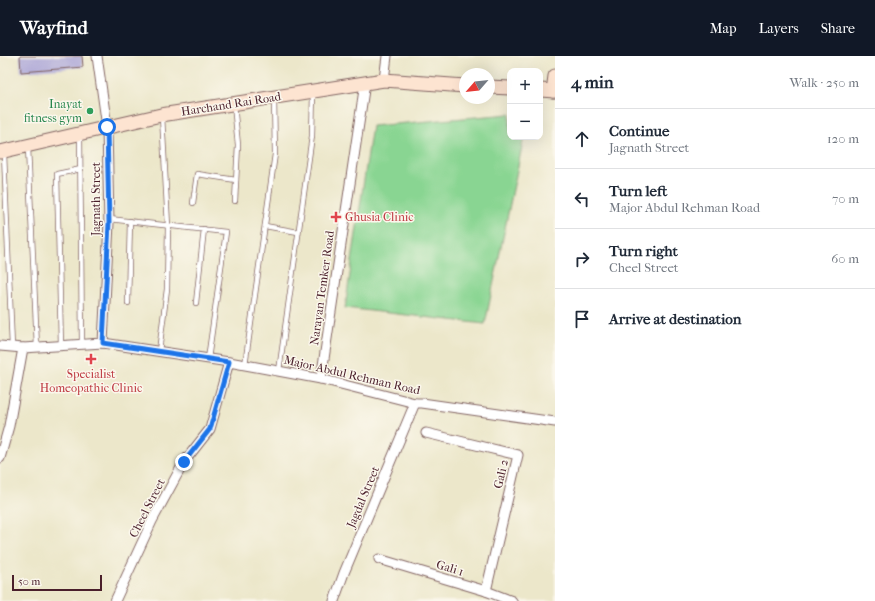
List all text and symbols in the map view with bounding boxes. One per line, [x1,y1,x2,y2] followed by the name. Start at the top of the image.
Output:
[20,17,88,39] text: Wayfind
[710,20,737,37] text: Map
[759,20,799,37] text: Layers
[821,20,855,37] text: Share
[459,68,495,104] north arrow
[507,68,543,140] map controls
[507,68,543,104] button: +
[571,72,614,92] text: 4 min
[790,75,859,90] text: Walk · 250 m
[180,89,282,119] street label: Harchand Rai Road
[24,97,83,125] place label: Inayat fitness gym
[507,104,543,140] button: −
[85,106,95,116] marker: Inayat fitness gym
[98,118,116,136] route start
[609,122,669,140] text: Continue
[571,128,593,150] icon: ahead
[827,131,859,146] text: 120 m
[609,140,689,155] text: Jagnath Street
[89,161,103,237] street label: Jagnath Street
[609,182,667,200] text: Turn left
[571,188,593,210] icon: left
[832,191,859,206] text: 70 m
[609,200,760,215] text: Major Abdul Rehman Road
[345,210,414,224] place label: Ghusia Clinic
[330,211,342,223] marker: Ghusia Clinic
[307,229,337,346] street label: Narayan Temker Road
[609,242,678,260] text: Turn right
[571,248,593,270] icon: right
[831,251,859,266] text: 60 m
[609,260,679,275] text: Cheel Street
[571,308,593,330] icon: arrive
[609,310,741,328] text: Arrive at destination
[282,352,422,398] street label: Major Abdul Rehman Road
[85,353,97,365] marker: Specialist Homeopathic Clinic
[40,367,142,395] place label: Specialist Homeopathic Clinic
[175,453,193,471] route end
[491,458,511,490] street label: Gali 2
[343,463,383,531] street label: Jagdal Street
[126,476,168,540] street label: Cheel Street
[435,557,465,579] street label: Gali 1
[12,573,102,592] scale bar
[18,575,40,588] text: 50 m

